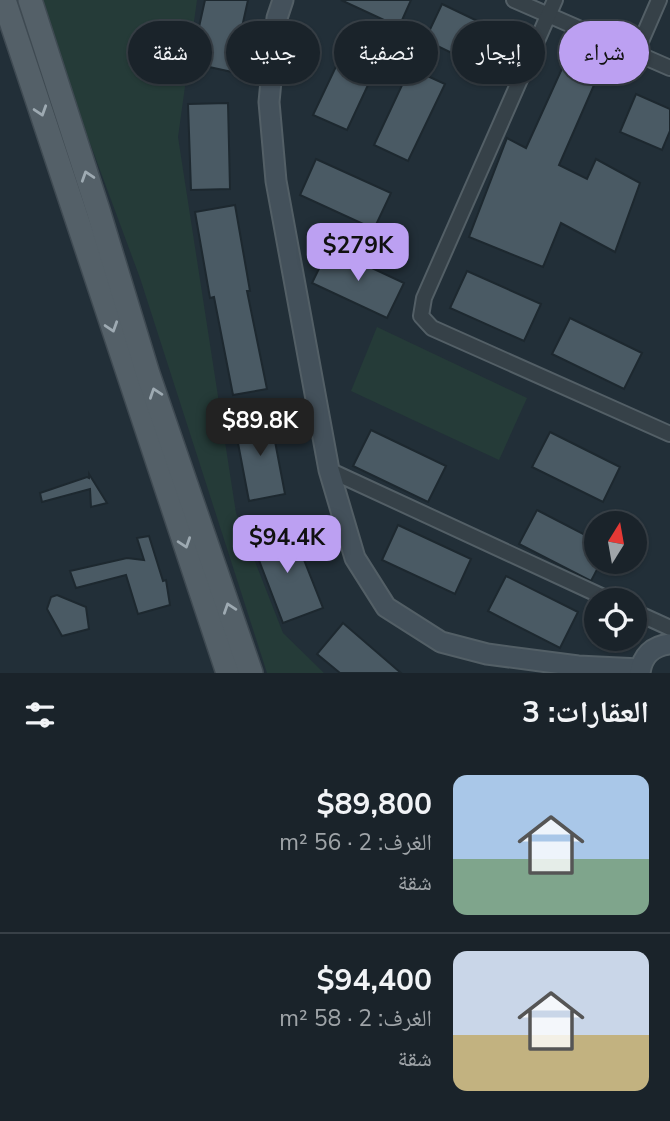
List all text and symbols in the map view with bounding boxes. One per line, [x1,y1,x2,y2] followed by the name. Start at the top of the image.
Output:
[128,21,212,84] chip: شقة
[226,21,320,84] chip: جديد
[334,21,438,84] chip: تصفية
[452,21,545,84] chip: إيجار
[559,21,649,84] chip: شراء
[32,105,47,117] one-way arrow
[81,170,95,183] one-way arrow
[309,224,407,283] pin: $279K
[323,230,393,261] text: $279K
[104,321,118,333] one-way arrow
[149,388,163,400] one-way arrow
[203,398,317,458] pin: $89.8K
[222,405,298,436] text: $89.8K
[584,511,648,574] north arrow
[584,511,647,651] map controls
[230,516,344,575] pin: $94.4K
[249,522,325,553] text: $94.4K
[177,536,191,548] one-way arrow
[584,588,647,651] button: locate
[223,603,237,615] one-way arrow
[522,692,649,733] text: العقارات: 3
[21,696,59,734] icon: filters
[317,784,432,825] text: $89,800
[509,803,593,887] icon: home
[279,827,432,858] text: الغرف: 2 · 56 m²
[398,867,432,898] text: شقة
[317,960,432,1001] text: $94,400
[509,979,593,1063] icon: home
[279,1003,432,1034] text: الغرف: 2 · 58 m²
[398,1043,432,1074] text: شقة

